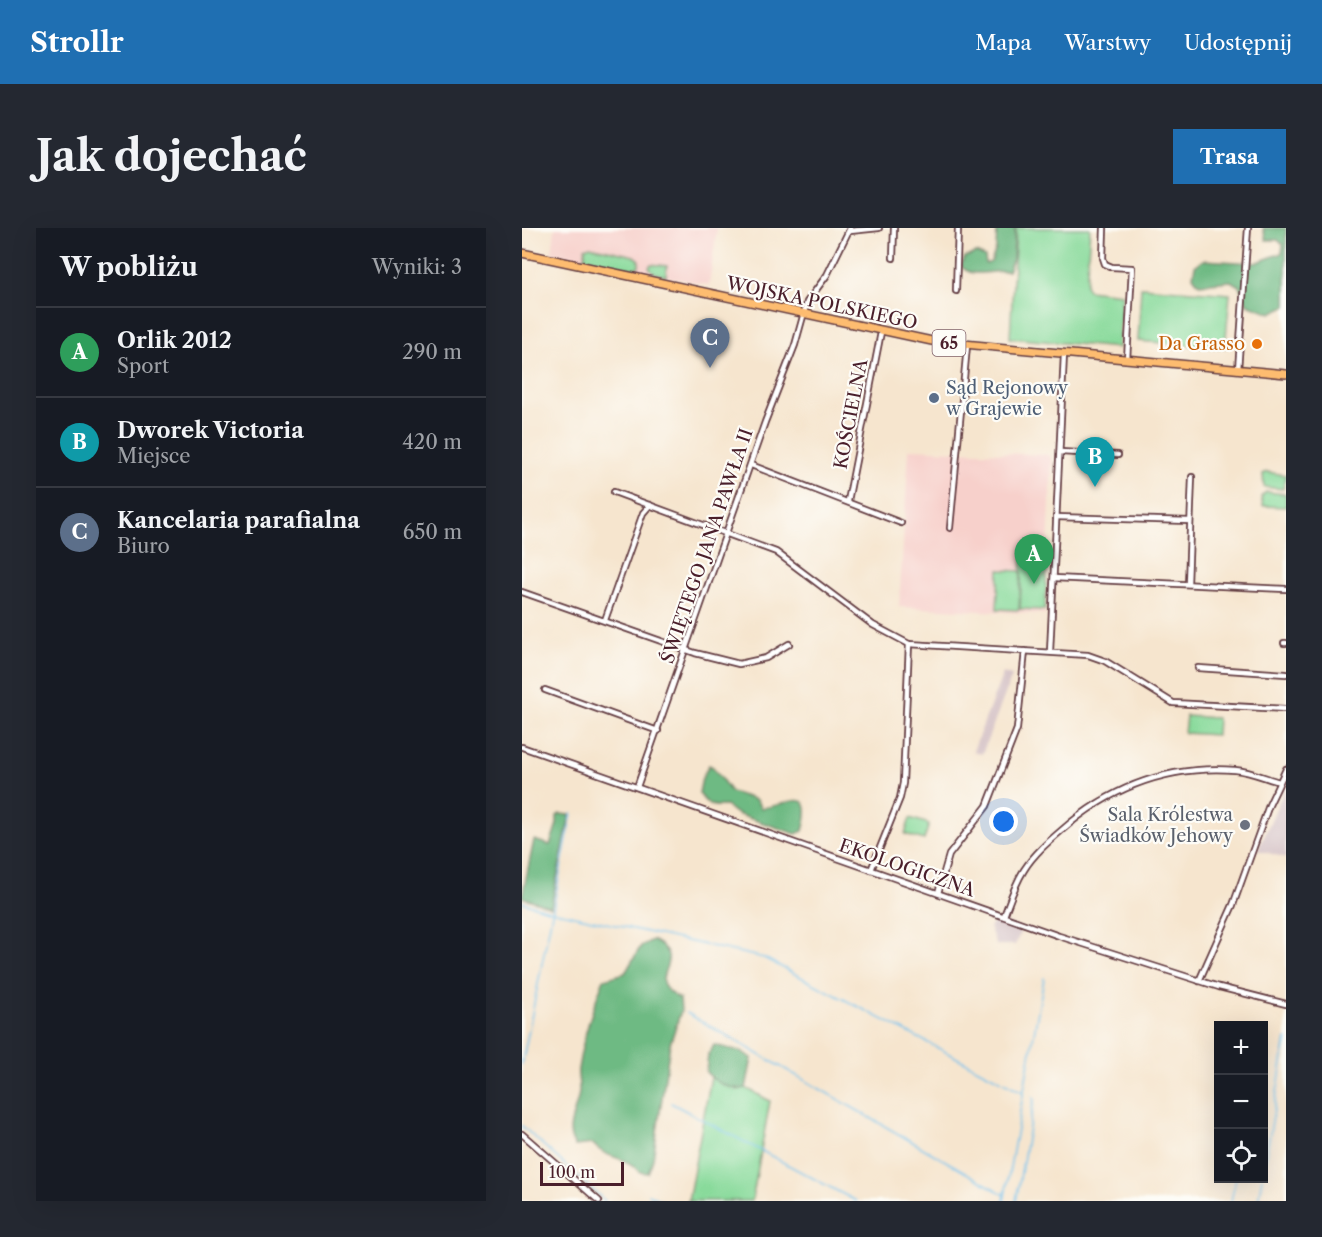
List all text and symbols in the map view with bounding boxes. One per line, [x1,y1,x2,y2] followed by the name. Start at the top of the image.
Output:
[30,25,124,59] text: Strollr
[975,30,1031,55] text: Mapa
[1064,30,1151,55] text: Warstwy
[1184,30,1292,55] text: Udostępnij
[1173,129,1286,184] button: Trasa
[36,130,307,182] text: Jak dojechać
[60,251,198,283] text: W pobliżu
[372,255,462,279] text: Wyniki: 3
[724,272,919,334] street label: WOJSKA POLSKIEGO
[690,318,729,368] pin: C
[117,327,232,354] text: Orlik 2012
[932,330,966,356] road number: 65
[1158,333,1245,355] place label: Da Grasso
[1250,337,1264,351] marker: Da Grasso
[72,340,87,364] text: A
[402,340,462,364] text: 290 m
[117,354,169,378] text: Sport
[829,356,873,471] street label: KOŚCIELNA
[945,377,1069,420] place label: Sąd Rejonowy w Grajewie
[927,391,941,405] marker: Sąd Rejonowy w Grajewie
[117,417,304,444] text: Dworek Victoria
[655,425,758,666] street label: ŚWIĘTEGO JANA PAWŁA II
[72,430,87,454] text: B
[402,430,462,454] text: 420 m
[1076,438,1114,487] pin: B
[117,444,191,468] text: Miejsce
[117,507,360,534] text: Kancelaria parafialna
[71,520,88,544] text: C
[403,520,462,544] text: 650 m
[117,534,170,558] text: Biuro
[1014,534,1054,584] pin: A
[1079,804,1234,847] place label: Sala Królestwa Świadków Jehowy
[989,807,1018,836] your location
[1238,818,1252,832] marker: Sala Królestwa Świadków Jehowy
[836,834,978,902] street label: EKOLOGICZNA
[1214,1021,1268,1183] map controls
[1214,1021,1268,1075] button: +
[1214,1075,1268,1129] button: −
[1214,1129,1268,1183] button: locate
[540,1159,624,1186] scale bar
[549,1162,595,1182] text: 100 m

